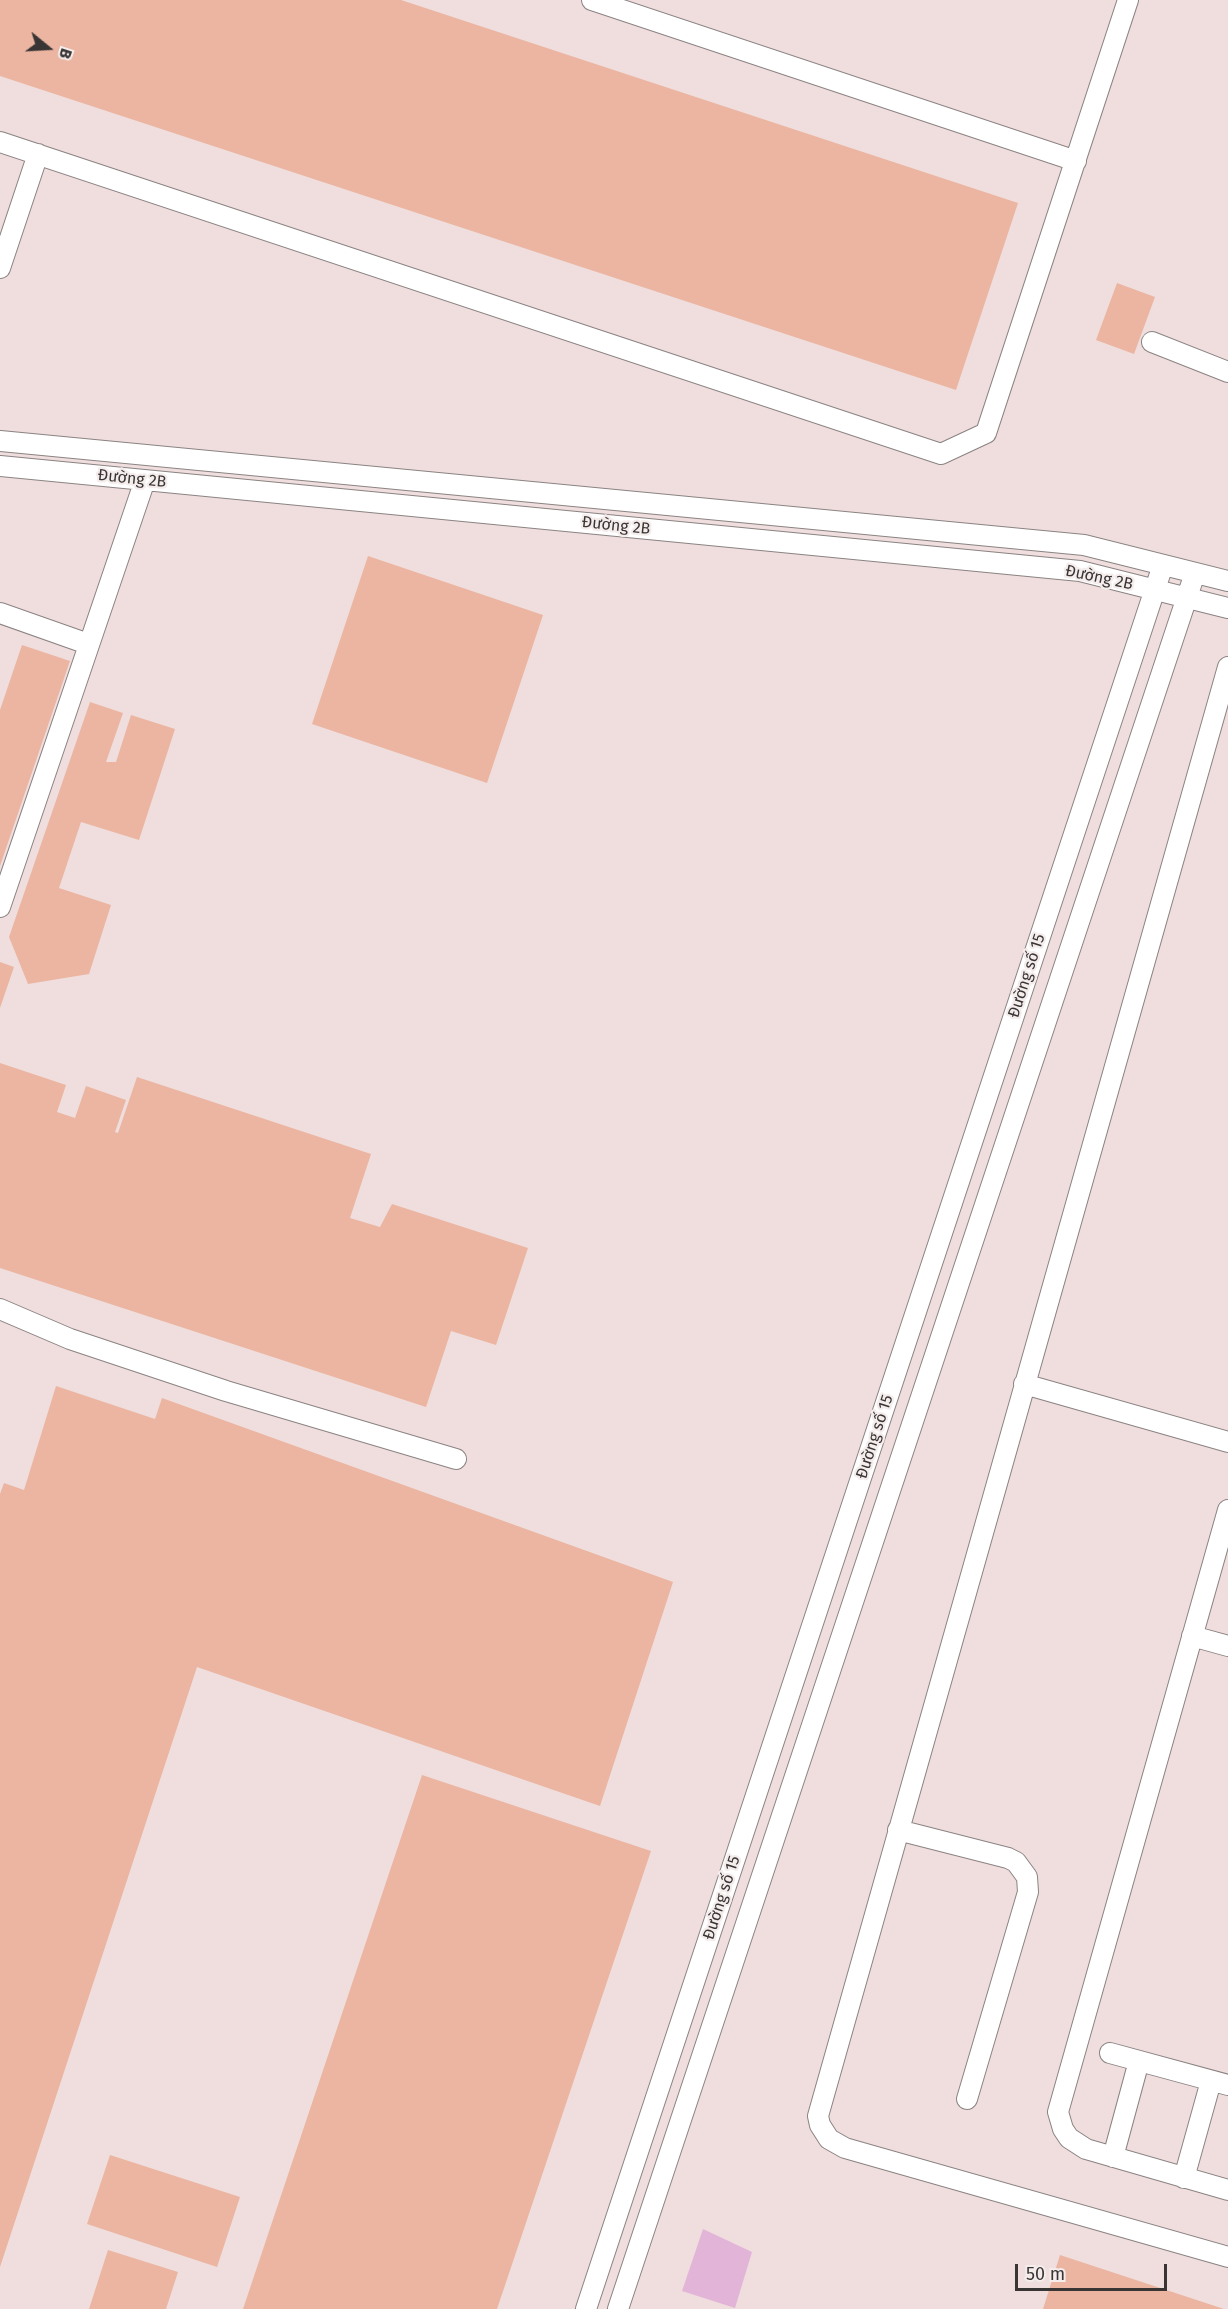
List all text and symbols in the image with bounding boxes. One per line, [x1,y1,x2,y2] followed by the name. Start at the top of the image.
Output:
[18,18,78,78] north arrow
[55,46,76,61] text: B
[97,466,167,492] street label: Đường 2B
[581,513,651,539] street label: Đường 2B
[1063,561,1135,595] street label: Đường 2B
[1004,932,1050,1020] street label: Đường số 15
[852,1393,898,1481] street label: Đường số 15
[699,1854,745,1942] street label: Đường số 15
[1018,2252,1170,2290] scale bar
[1026,2263,1065,2285] text: 50 m

